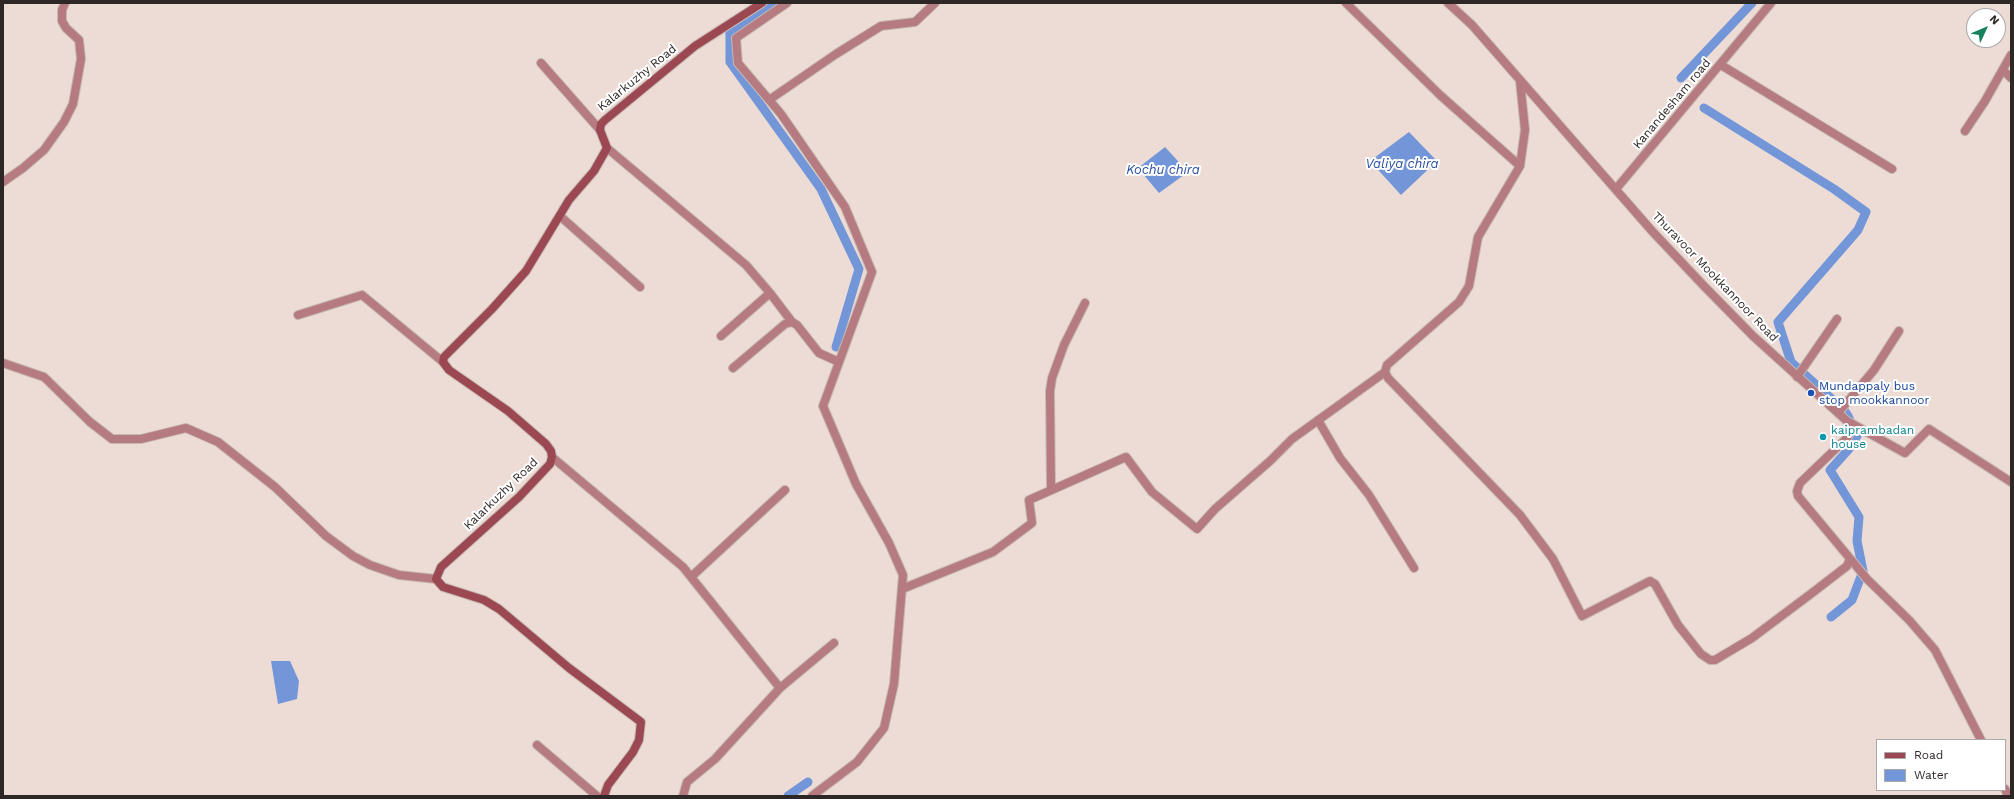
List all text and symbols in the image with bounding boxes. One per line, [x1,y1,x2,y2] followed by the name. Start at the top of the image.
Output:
[1966,8,2006,48] north arrow
[1987,13,2002,27] text: N
[595,42,679,114] street label: Kalarkuzhy Road
[1630,56,1714,152] street label: Kanandesham road
[1365,156,1439,172] water label: Valiya chira
[1126,162,1200,178] water label: Kochu chira
[1649,209,1781,345] street label: Thuravoor Mookkannoor Road
[1819,379,1929,407] place label: Mundappaly bus stop mookkannoor
[1806,388,1816,398] marker: Mundappaly bus stop mookkannoor
[1831,423,1914,451] place label: kaiprambadan house
[1818,432,1828,442] marker: kaiprambadan house
[461,455,541,533] street label: Kalarkuzhy Road
[1876,739,2006,791] legend
[1914,748,1943,762] text: Road
[1914,768,1948,782] text: Water

